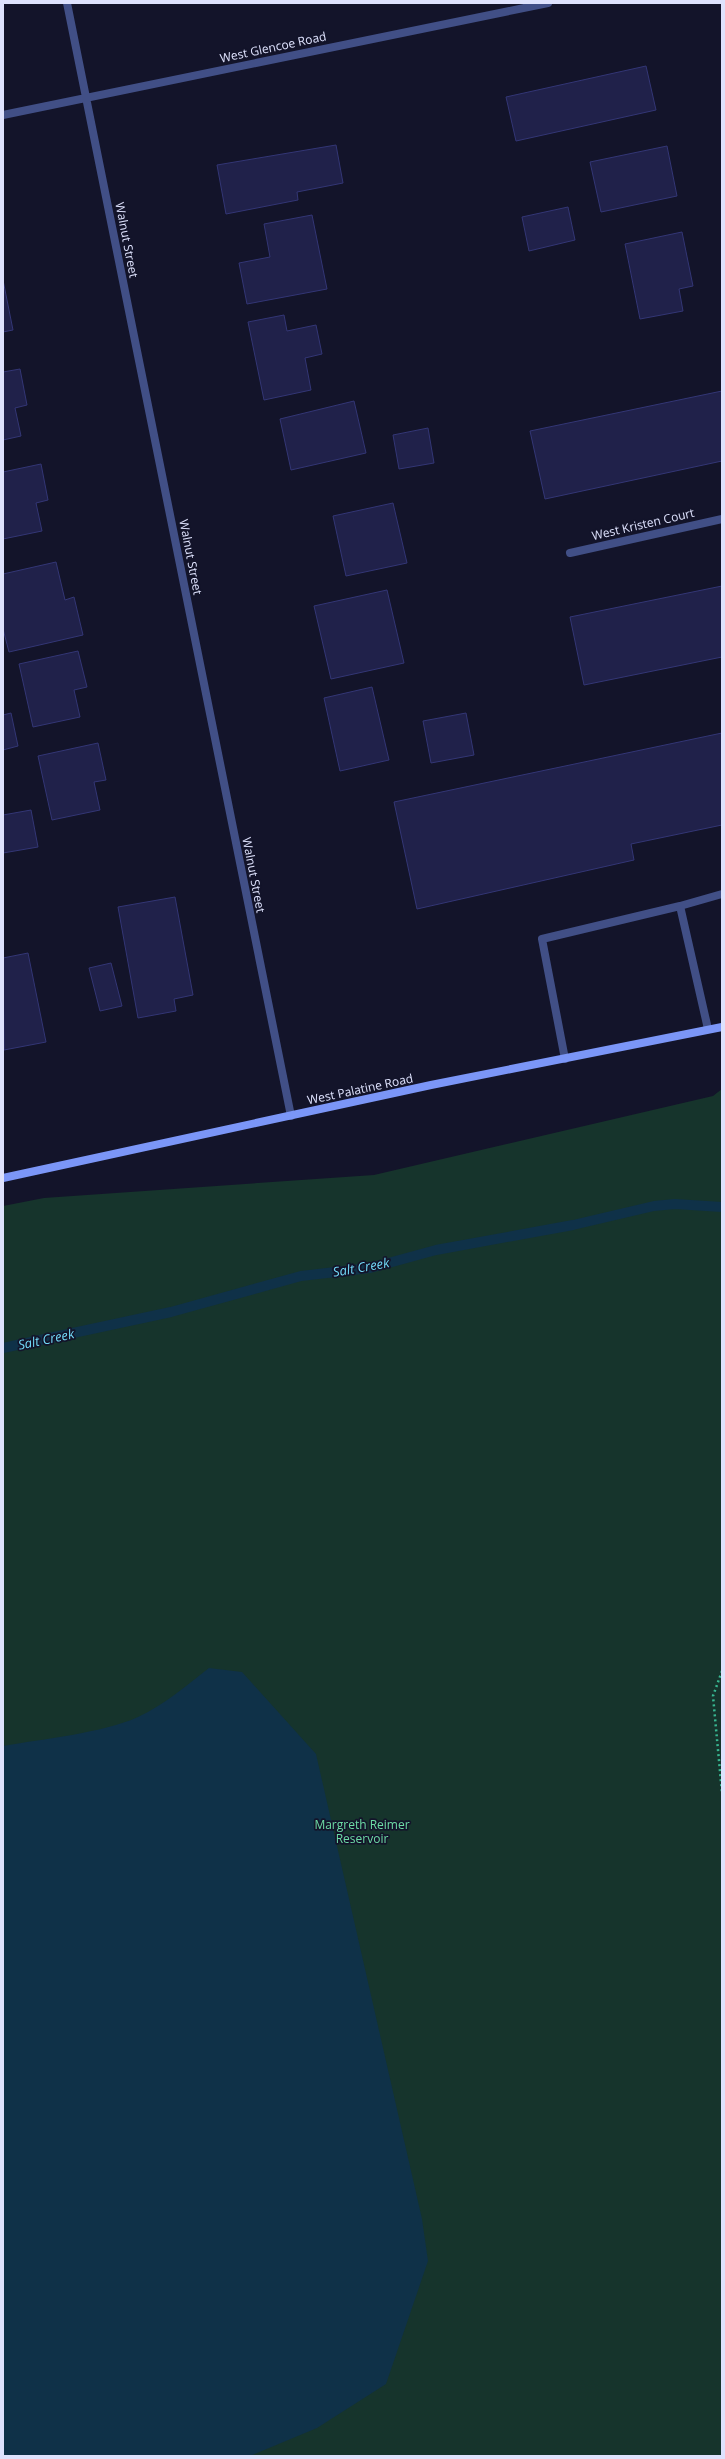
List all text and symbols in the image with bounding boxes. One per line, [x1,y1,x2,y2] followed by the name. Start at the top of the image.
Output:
[218,27,328,67] street label: West Glencoe Road
[111,201,143,279] street label: Walnut Street
[590,504,696,544] street label: West Kristen Court
[175,518,207,596] street label: Walnut Street
[238,836,270,914] street label: Walnut Street
[306,1069,414,1109] street label: West Palatine Road
[331,1253,391,1281] water label: Salt Creek
[16,1324,76,1354] water label: Salt Creek
[314,1816,410,1847] park label: Margreth Reimer Reservoir

